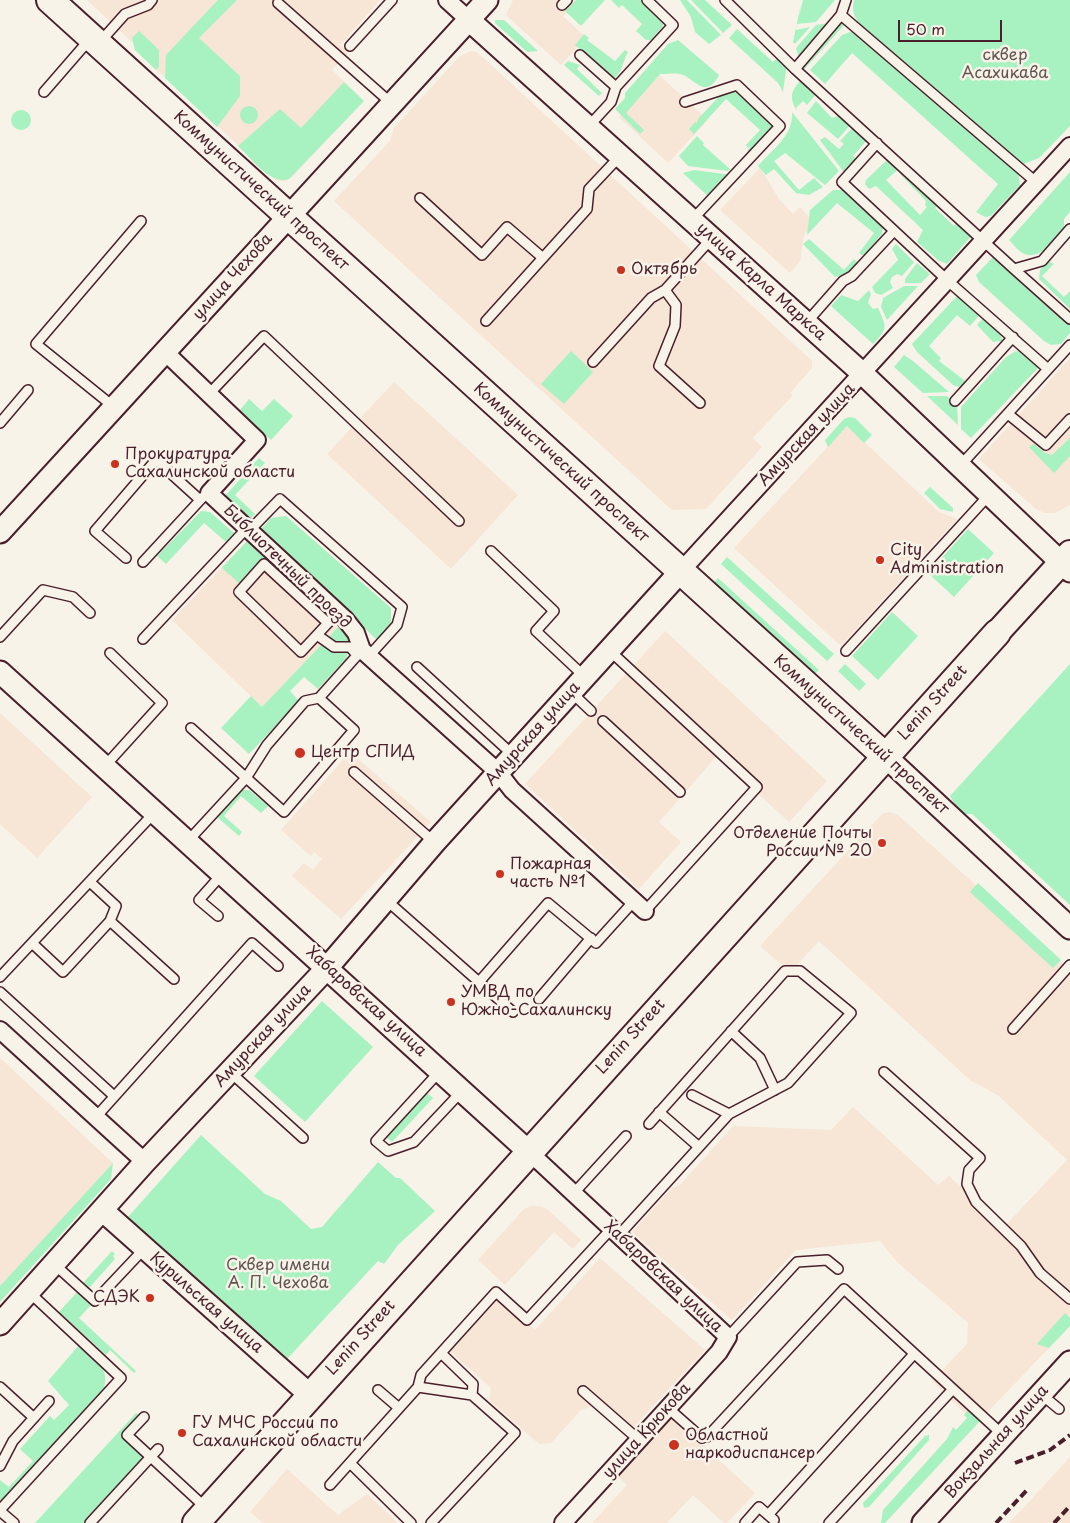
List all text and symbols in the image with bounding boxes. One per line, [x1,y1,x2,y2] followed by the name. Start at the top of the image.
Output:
[900,10,1004,42] scale bar
[906,17,945,40] text: 50 m
[962,46,1048,84] park label: сквер Асахикава
[169,107,353,275] street label: Коммунистический проспект
[692,219,830,345] street label: улица Карла Маркса
[189,230,277,324] street label: улица Чехова
[631,260,697,280] place label: Октябрь
[615,264,627,276] marker: Октябрь
[469,379,653,547] street label: Коммунистический проспект
[755,380,859,490] street label: Амурская улица
[125,445,295,483] place label: Прокуратура Сахалинской области
[109,458,121,470] marker: Прокуратура Сахалинской области
[219,501,355,633] street label: Библиотечный проезд
[890,541,1004,579] place label: City Administration
[874,554,886,566] marker: City Administration
[769,651,953,819] street label: Коммунистический проспект
[894,662,972,744] street label: Lenin Street
[481,678,585,790] street label: Амурская улица
[311,743,415,763] place label: Центр СПИД
[293,746,307,760] marker: Центр СПИД
[733,824,872,862] place label: Отделение Почты России № 20
[876,837,888,849] marker: Отделение Почты России № 20
[510,855,592,893] place label: Пожарная часть №1
[494,868,506,880] marker: Пожарная часть №1
[302,943,430,1061] street label: Хабаровская улица
[211,981,315,1091] street label: Амурская улица
[461,983,612,1021] place label: УМВД по Южно-Сахалинску
[445,996,457,1008] marker: УМВД по Южно-Сахалинску
[592,996,670,1078] street label: Lenin Street
[600,1217,726,1337] street label: Хабаровская улица
[145,1248,267,1358] street label: Курильская улица
[226,1256,330,1294] park label: Сквер имени А. П. Чехова
[93,1288,140,1308] place label: СДЭК
[144,1292,156,1304] marker: СДЭК
[322,1297,400,1379] street label: Lenin Street
[599,1379,695,1483] street label: улица Крюкова
[941,1381,1053,1503] street label: Вокзальная улица
[192,1414,362,1452] place label: ГУ МЧС России по Сахалинской области
[685,1426,815,1464] place label: Областной наркодиспансер
[176,1427,188,1439] marker: ГУ МЧС России по Сахалинской области
[667,1438,681,1452] marker: Областной наркодиспансер

